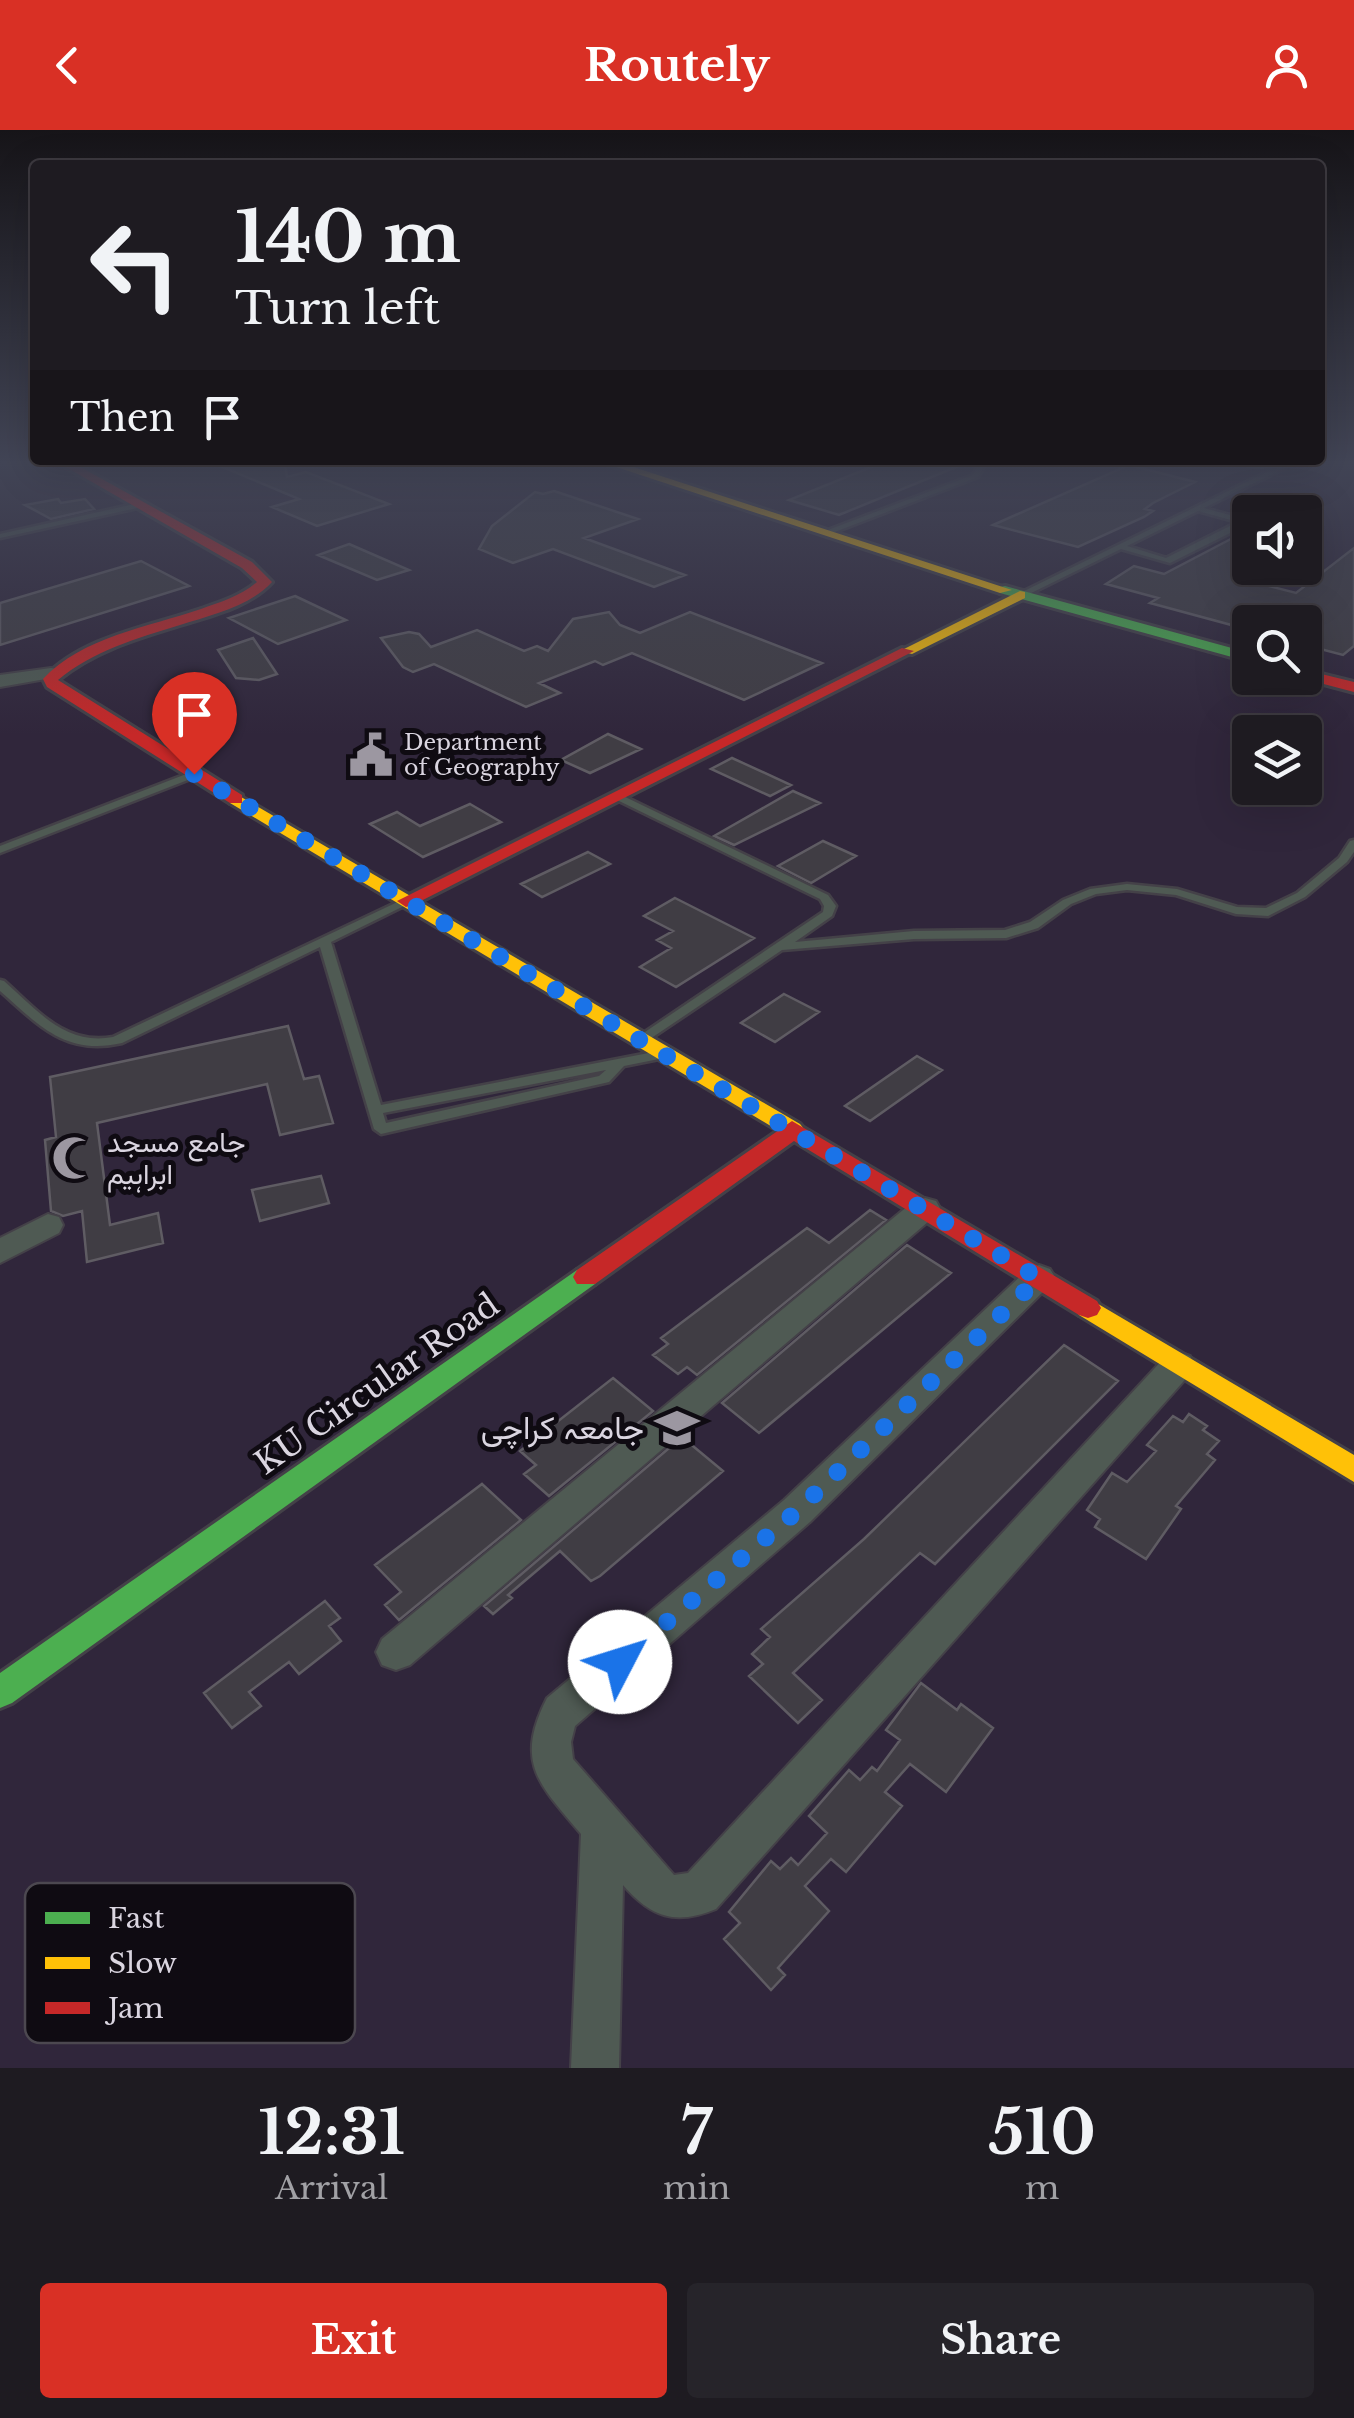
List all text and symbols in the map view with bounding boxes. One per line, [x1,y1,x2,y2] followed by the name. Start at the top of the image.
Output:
[584,37,770,93] text: Routely
[40,38,95,93] icon: back
[1259,38,1314,93] icon: person
[235,194,461,281] text: 140 m
[70,200,200,330] icon: left
[235,280,440,336] text: Turn left
[195,390,250,445] icon: arrive
[70,394,175,441] text: Then
[1232,495,1322,805] map controls
[1232,495,1322,585] button: sound
[1232,605,1322,695] button: search
[152,672,237,775] pin
[167,687,222,742] icon: arrive
[1232,715,1322,805] button: layers
[404,729,559,781] place label: Department of Geography
[347,731,395,779] public building icon: Department of Geography
[107,1125,245,1193] place label: جامع مسجد ابراہیم
[50,1134,98,1182] mosque icon: جامع مسجد ابراہیم
[247,1285,507,1483] street label: KU Circular Road
[653,1404,701,1452] school or university icon: جامعہ کراچی
[481,1408,644,1450] place label: جامعہ کراچی
[568,1610,672,1714] position arrow
[25,1883,355,2043] legend
[108,1901,165,1936] text: Fast
[108,1946,177,1981] text: Slow
[104,1991,164,2026] text: Jam
[258,2096,405,2170] text: 12:31
[681,2096,712,2170] text: 7
[989,2096,1096,2170] text: 510
[275,2168,388,2208] text: Arrival
[663,2168,730,2208] text: min
[1025,2168,1059,2208] text: m
[40,2283,667,2398] button: Exit
[687,2283,1314,2398] button: Share

